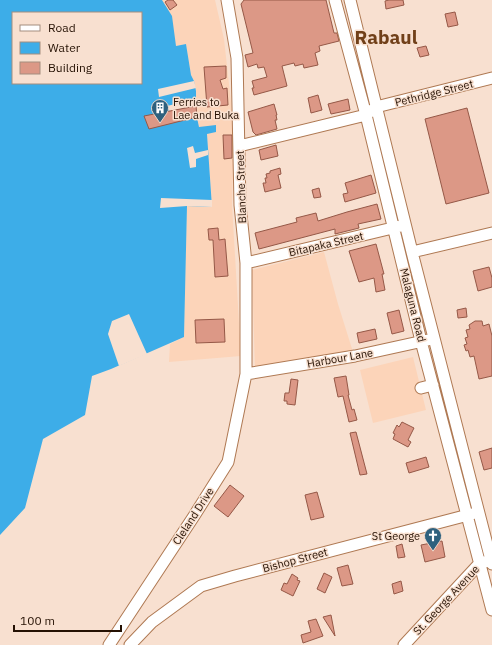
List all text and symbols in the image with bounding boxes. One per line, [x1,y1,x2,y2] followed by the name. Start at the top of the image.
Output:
[12,12,142,84] legend
[48,20,76,35] text: Road
[355,25,418,49] district label: Rabaul
[48,40,81,55] text: Water
[48,60,93,75] text: Building
[393,76,475,110] street label: Pethridge Street
[173,95,239,122] place label: Ferries to Lae and Buka
[150,98,170,123] building icon: Ferries to Lae and Buka
[233,150,249,224] street label: Blanche Street
[287,229,365,259] street label: Bitapaka Street
[397,267,429,343] street label: Malaguna Road
[306,345,374,371] street label: Harbour Lane
[169,485,217,547] street label: Cleland Drive
[423,526,443,551] church icon: St George
[372,529,420,543] place label: St George
[261,545,329,575] street label: Bishop Street
[410,562,482,638] street label: St. George Avenue
[14,607,121,633] scale bar
[20,613,55,628] text: 100 m

